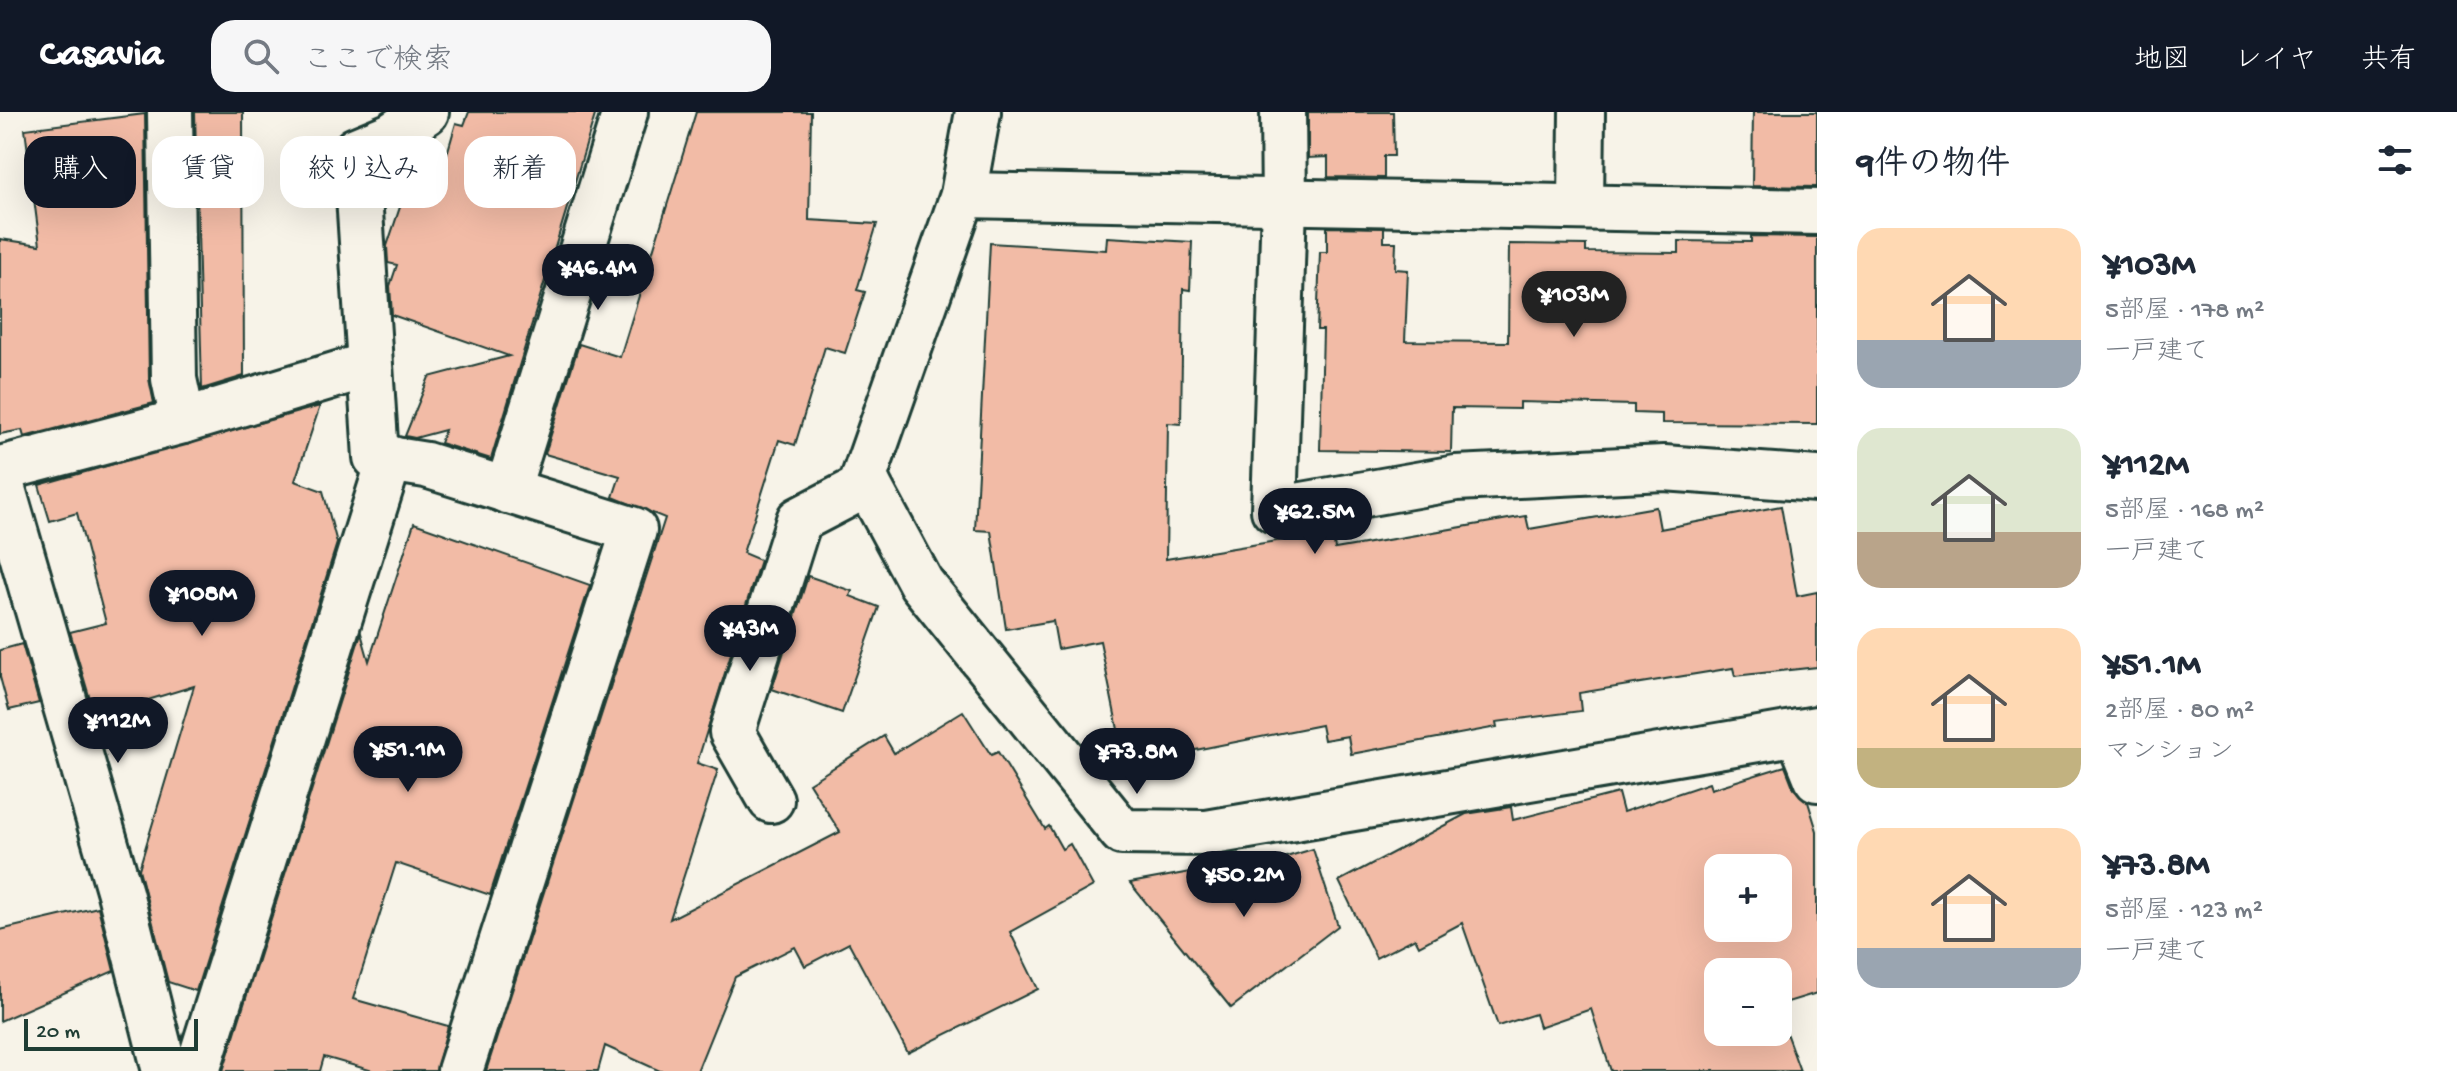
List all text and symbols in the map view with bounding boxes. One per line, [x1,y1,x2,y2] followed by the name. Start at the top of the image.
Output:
[211,20,771,92] search box
[40,34,163,78] text: Casavia
[239,34,283,78] icon: search
[303,45,453,80] text: ここで検索
[2134,45,2190,78] text: 地図
[2234,45,2317,78] text: レイヤ
[2361,45,2417,78] text: 共有
[24,136,136,208] chip: 購入
[152,136,264,208] chip: 賃貸
[280,136,448,208] chip: 絞り込み
[464,136,576,208] chip: 新着
[2373,138,2417,182] icon: filters
[1857,147,2010,187] text: 9件の物件
[533,244,663,312] pin: ¥46.4M
[2105,247,2195,287] text: ¥103M
[560,254,636,285] text: ¥46.4M
[1921,260,2017,356] icon: home
[1518,271,1630,339] pin: ¥103M
[1540,281,1608,312] text: ¥103M
[2105,297,2264,328] text: 5部屋 · 178 m²
[2105,338,2209,369] text: 一戸建て
[2105,447,2189,487] text: ¥112M
[1921,460,2017,556] icon: home
[1250,488,1380,556] pin: ¥62.5M
[2105,497,2264,528] text: 5部屋 · 168 m²
[1276,498,1354,529] text: ¥62.5M
[2105,538,2209,569] text: 一戸建て
[146,570,258,638] pin: ¥108M
[167,580,237,611] text: ¥108M
[703,605,797,673] pin: ¥43M
[722,615,778,646] text: ¥43M
[2105,647,2200,687] text: ¥51.1M
[1921,660,2017,756] icon: home
[62,697,174,765] pin: ¥112M
[2105,697,2254,728] text: 2部屋 · 80 m²
[86,707,150,738] text: ¥112M
[343,726,473,794] pin: ¥51.1M
[1072,728,1202,796] pin: ¥73.8M
[372,736,444,767] text: ¥51.1M
[1097,738,1177,769] text: ¥73.8M
[2105,738,2234,769] text: マンション
[2105,847,2209,887] text: ¥73.8M
[1179,851,1309,919] pin: ¥50.2M
[1704,854,1792,1046] map controls
[1704,854,1792,942] button: +
[1921,860,2017,956] icon: home
[1204,861,1284,892] text: ¥50.2M
[2105,897,2263,928] text: 5部屋 · 123 m²
[2105,938,2209,969] text: 一戸建て
[1704,958,1792,1046] button: −
[24,1015,198,1051] scale bar
[36,1020,80,1046] text: 20 m

